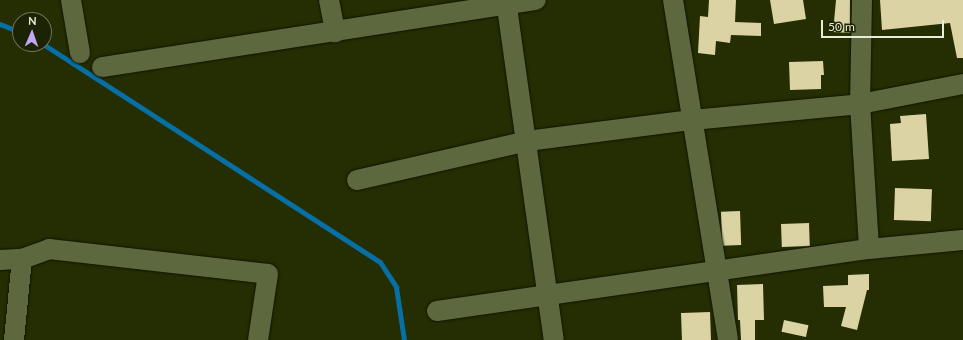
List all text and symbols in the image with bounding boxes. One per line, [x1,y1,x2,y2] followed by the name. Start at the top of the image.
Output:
[12,12,52,52] north arrow
[823,12,946,38] scale bar
[28,14,37,27] text: N
[828,19,855,34] text: 50 m

